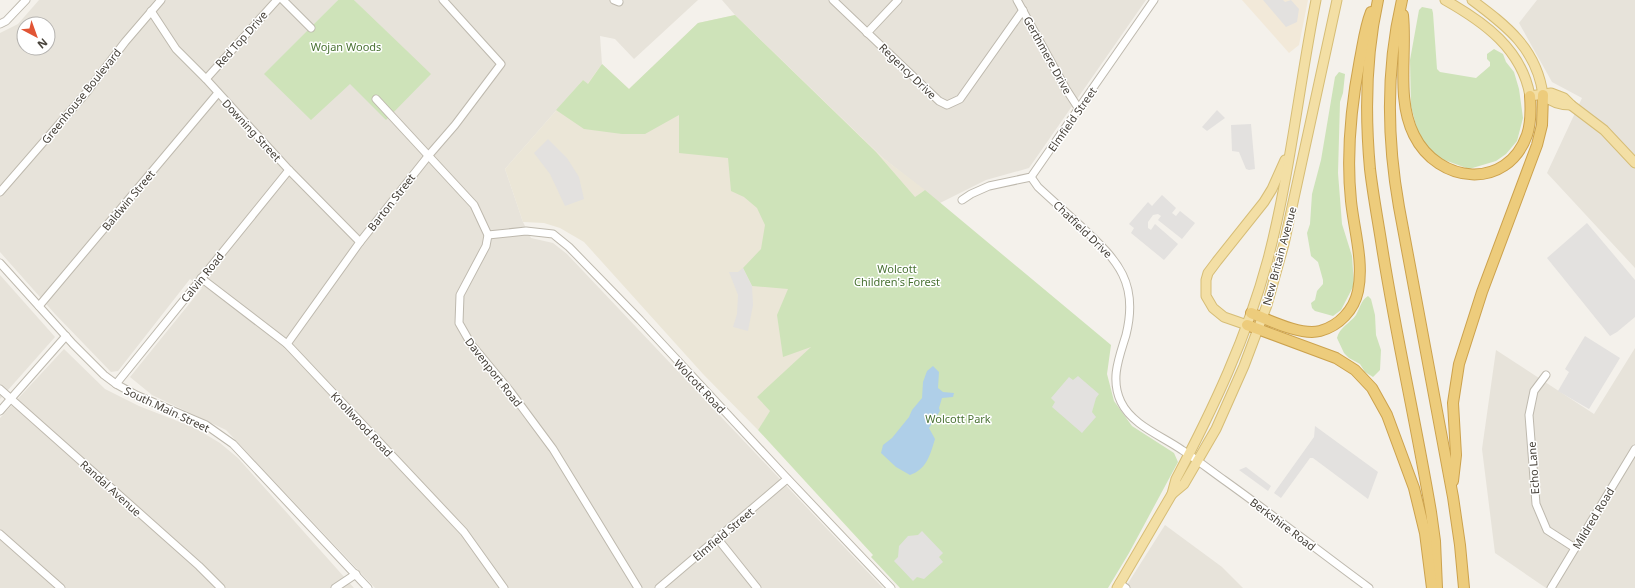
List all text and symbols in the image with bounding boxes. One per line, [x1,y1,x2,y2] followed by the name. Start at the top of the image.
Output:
[212,7,270,71] street label: Red Top Drive
[1020,13,1076,97] street label: Gerthmere Drive
[16,16,56,56] north arrow
[35,35,51,53] text: N
[311,39,381,54] park label: Wojan Woods
[876,40,940,102] street label: Regency Drive
[38,45,124,147] street label: Greenhouse Boulevard
[1044,84,1100,154] street label: Elmfield Street
[219,96,285,164] street label: Downing Street
[98,167,158,233] street label: Baldwin Street
[364,170,418,234] street label: Barton Street
[1050,197,1116,261] street label: Chatfield Drive
[1259,205,1299,307] street label: New Britain Avenue
[177,249,227,305] street label: Calvin Road
[854,261,940,289] park label: Wolcott Children's Forest
[462,334,526,410] street label: Davenport Road
[671,356,729,416] street label: Wolcott Road
[122,383,212,435] street label: South Main Street
[328,388,396,460] street label: Knollwood Road
[925,411,991,426] park label: Wolcott Park
[1524,441,1542,495] street label: Echo Lane
[77,457,145,519] street label: Randal Avenue
[1569,485,1617,551] street label: Mildred Road
[1247,494,1319,554] street label: Berkshire Road
[689,504,757,564] street label: Elmfield Street

